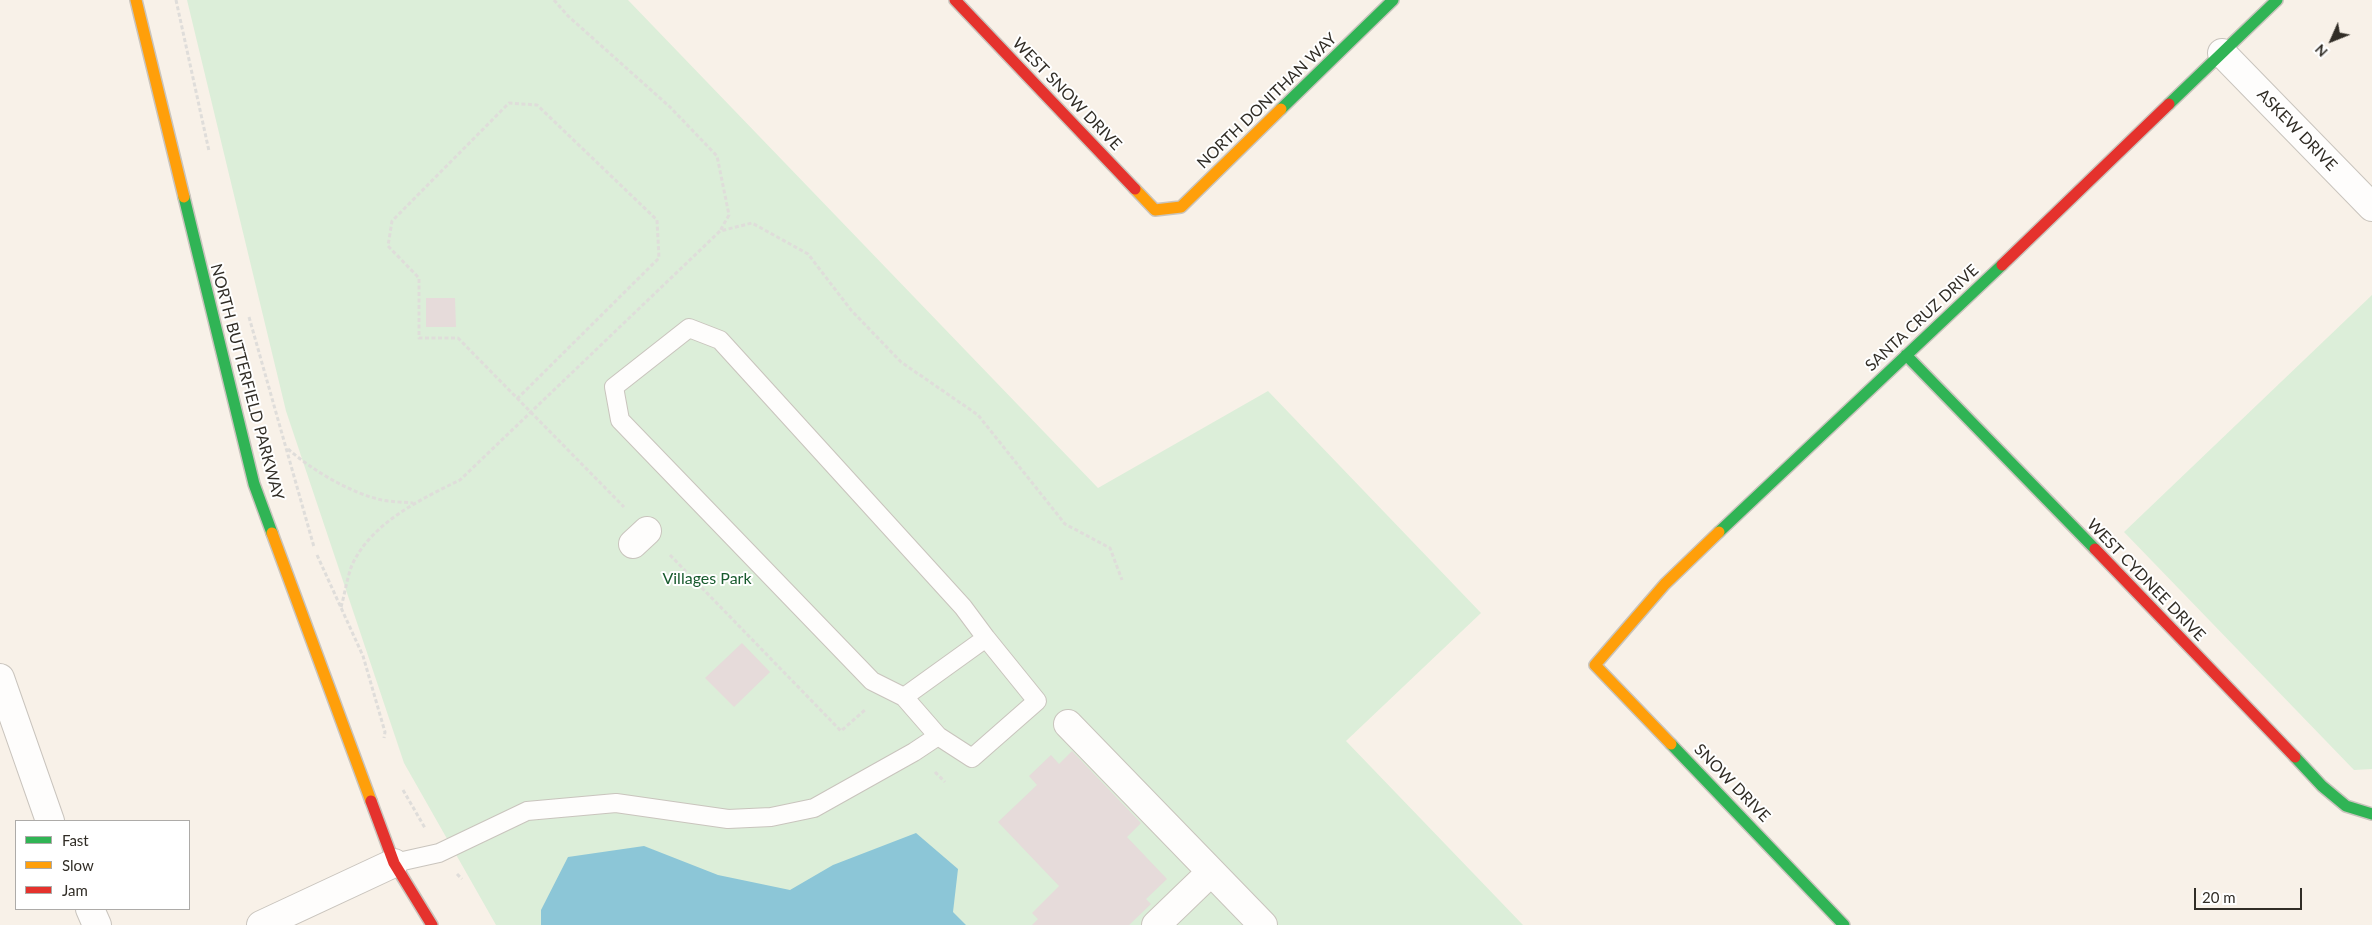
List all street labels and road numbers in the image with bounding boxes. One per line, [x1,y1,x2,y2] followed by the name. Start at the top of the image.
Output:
[1193,29,1341,173] street label: NORTH DONITHAN WAY
[1008,34,1126,154] street label: WEST SNOW DRIVE
[2253,85,2341,175] street label: ASKEW DRIVE
[1861,261,1983,375] street label: SANTA CRUZ DRIVE
[206,262,288,502] street label: NORTH BUTTERFIELD PARKWAY
[2083,515,2209,645] street label: WEST CYDNEE DRIVE
[1690,740,1774,826] street label: SNOW DRIVE

